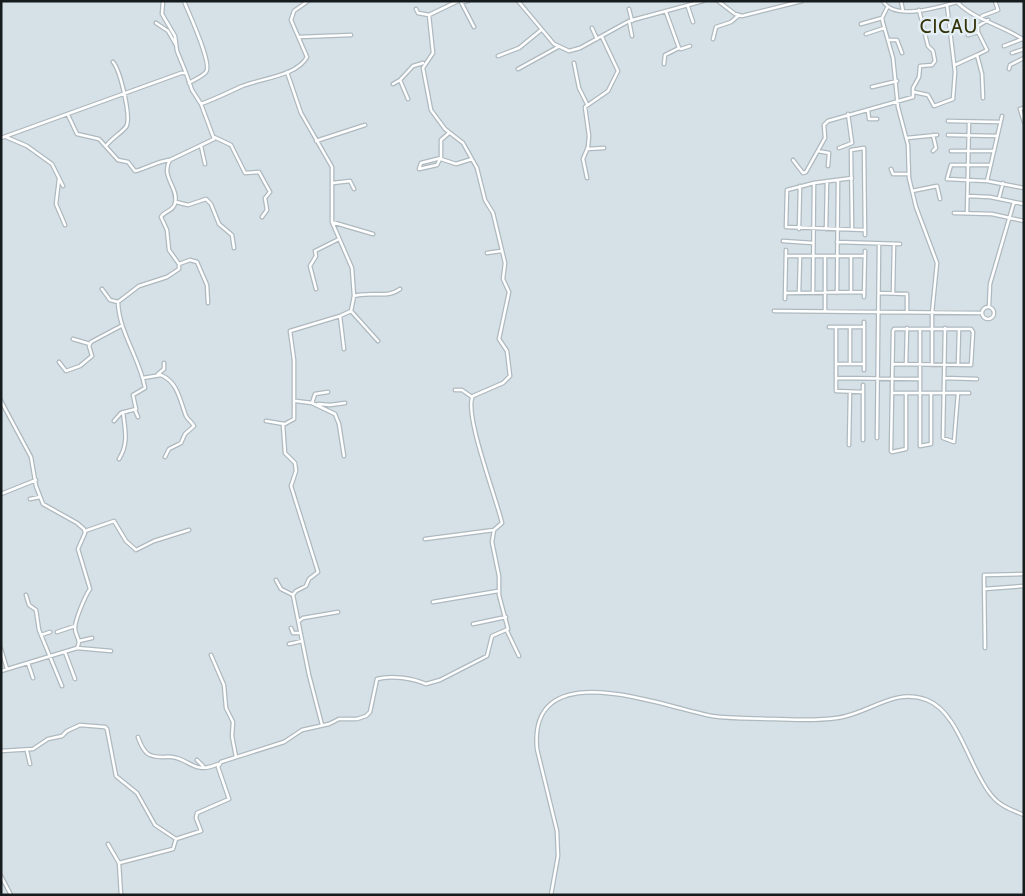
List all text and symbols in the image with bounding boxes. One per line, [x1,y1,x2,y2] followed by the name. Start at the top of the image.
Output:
[920,15,978,38] district label: CICAU

